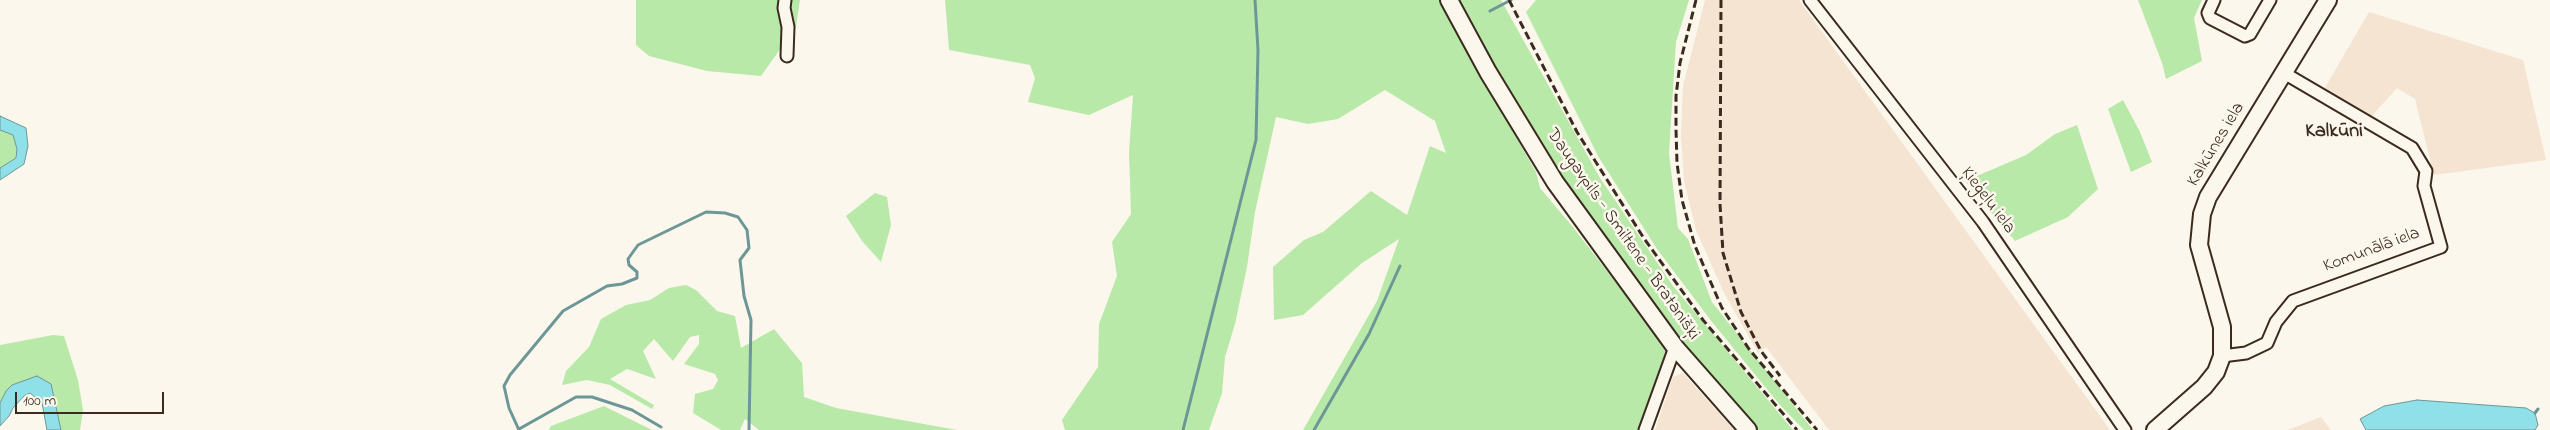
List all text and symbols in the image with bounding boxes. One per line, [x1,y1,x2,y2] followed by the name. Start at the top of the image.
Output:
[2183,99,2251,191] street label: Kalkūnes iela
[2305,121,2363,145] district label: Kalkūni
[1541,125,1703,345] street label: Daugavpils - Smiltene - Bratanišķi
[1955,163,2019,239] street label: Ķieģeļu iela
[2321,224,2423,278] street label: Komunālā iela
[18,382,166,414] scale bar
[23,390,56,412] text: 100 m

